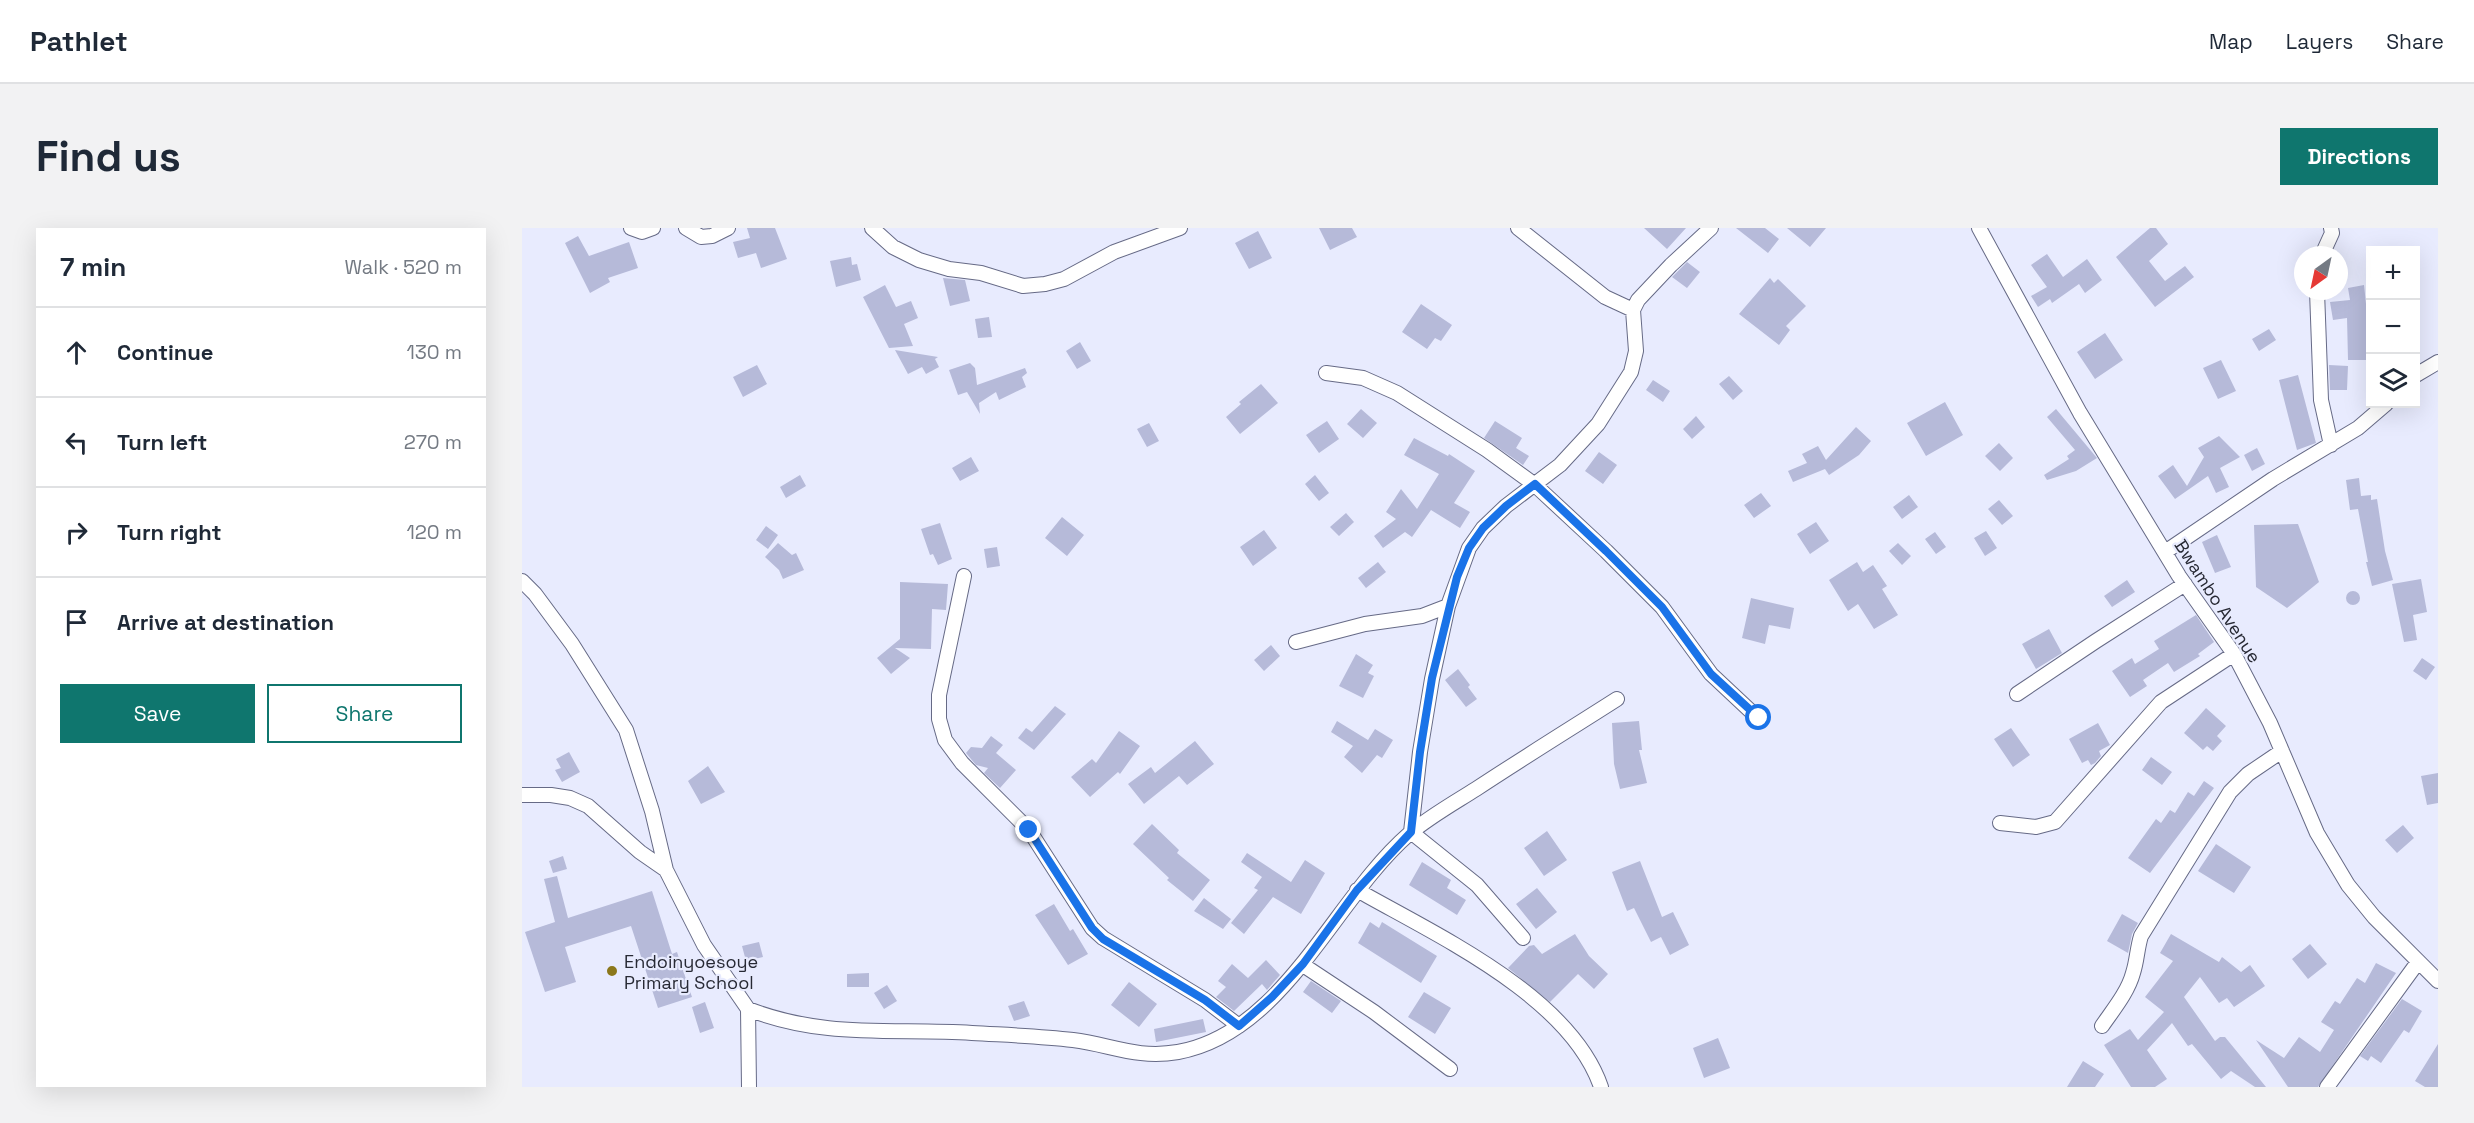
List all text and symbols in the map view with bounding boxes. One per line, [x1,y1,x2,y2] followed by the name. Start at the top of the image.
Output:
[30,23,128,59] text: Pathlet
[2209,28,2253,55] text: Map
[2286,28,2353,55] text: Layers
[2386,28,2444,55] text: Share
[2280,128,2438,185] button: Directions
[36,130,181,183] text: Find us
[2294,246,2348,300] north arrow
[2366,246,2420,408] map controls
[2366,246,2420,300] button: +
[60,250,126,284] text: 7 min
[344,254,462,280] text: Walk · 520 m
[2366,300,2420,354] button: −
[60,336,93,369] icon: ahead
[117,338,213,366] text: Continue
[406,339,462,365] text: 130 m
[2366,354,2420,408] button: layers
[60,426,93,459] icon: left
[117,428,207,456] text: Turn left
[404,429,462,455] text: 270 m
[60,516,93,549] icon: right
[117,518,222,546] text: Turn right
[406,519,462,545] text: 120 m
[2170,535,2266,667] street label: Bwambo Avenue
[60,606,93,639] icon: arrive
[117,608,334,636] text: Arrive at destination
[60,684,255,743] button: Save
[267,684,462,743] button: Share
[1745,704,1771,730] route start
[1015,816,1041,842] route end
[624,950,758,994] place label: Endoinyoesoye Primary School
[605,964,619,978] marker: Endoinyoesoye Primary School

